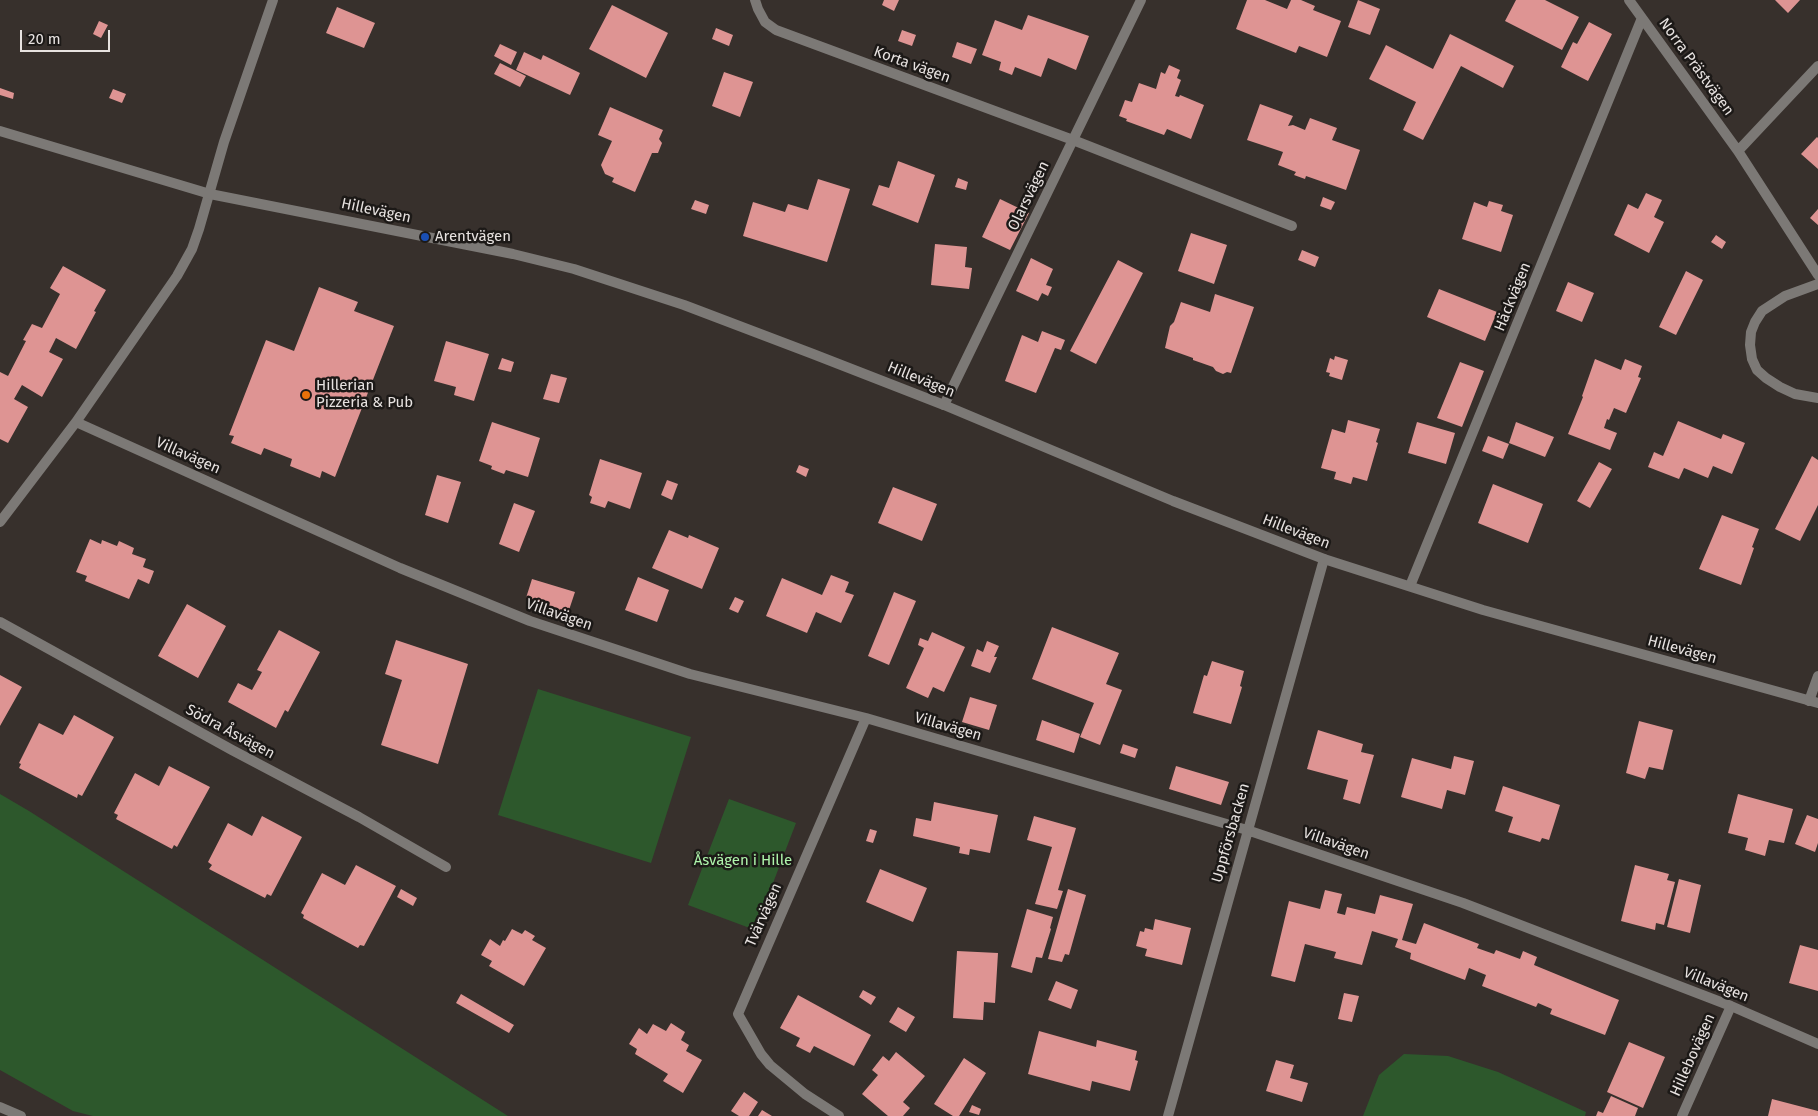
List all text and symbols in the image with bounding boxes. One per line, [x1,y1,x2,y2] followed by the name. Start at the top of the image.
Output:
[1655,15,1737,119] street label: Norra Prästvägen
[22,20,112,52] scale bar
[28,30,61,48] text: 20 m
[871,43,953,87] street label: Korta vägen
[1005,158,1053,234] street label: Olarsvägen
[339,195,413,227] street label: Hillevägen
[435,228,511,246] place label: Arentvägen
[419,231,431,243] marker: Arentvägen
[1491,260,1535,334] street label: Häckvägen
[885,358,957,402] street label: Hillevägen
[316,377,413,412] place label: Hillerian Pizzeria & Pub
[300,389,312,401] marker: Hillerian Pizzeria & Pub
[153,434,223,478] street label: Villavägen
[1260,511,1332,553] street label: Hillevägen
[523,595,595,635] street label: Villavägen
[1645,632,1719,668] street label: Hillevägen
[182,701,278,763] street label: Södra Åsvägen
[912,709,984,745] street label: Villavägen
[1208,781,1254,885] street label: Uppförsbacken
[1300,824,1372,864] street label: Villavägen
[694,852,792,870] park label: Åsvägen i Hille
[742,880,786,950] street label: Tvärvägen
[1681,964,1751,1006] street label: Villavägen
[1667,1011,1719,1099] street label: Hillebovägen

